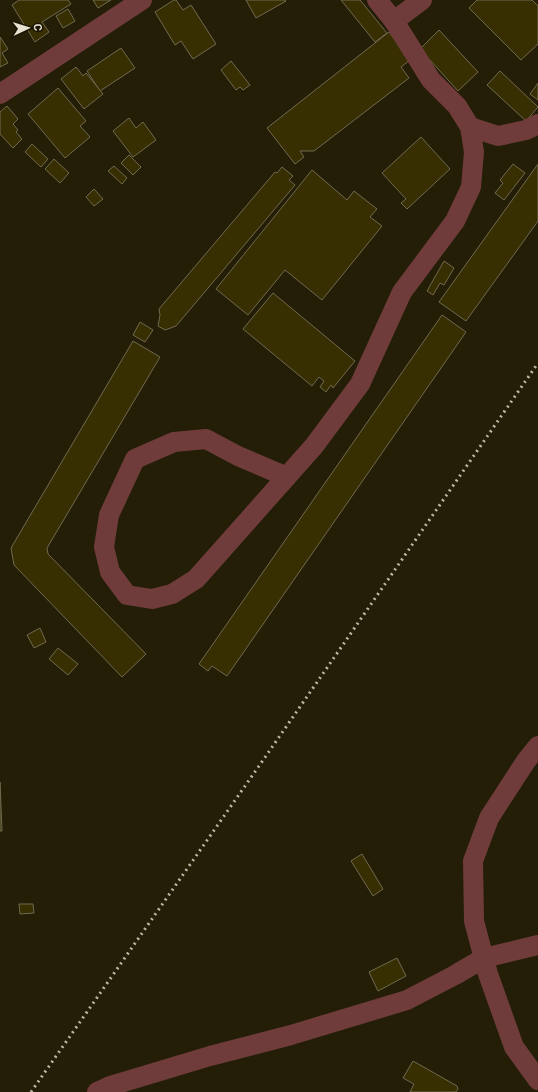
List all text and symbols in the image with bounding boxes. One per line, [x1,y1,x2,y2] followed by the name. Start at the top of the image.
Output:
[8,8,48,48] north arrow
[31,23,44,31] text: С

